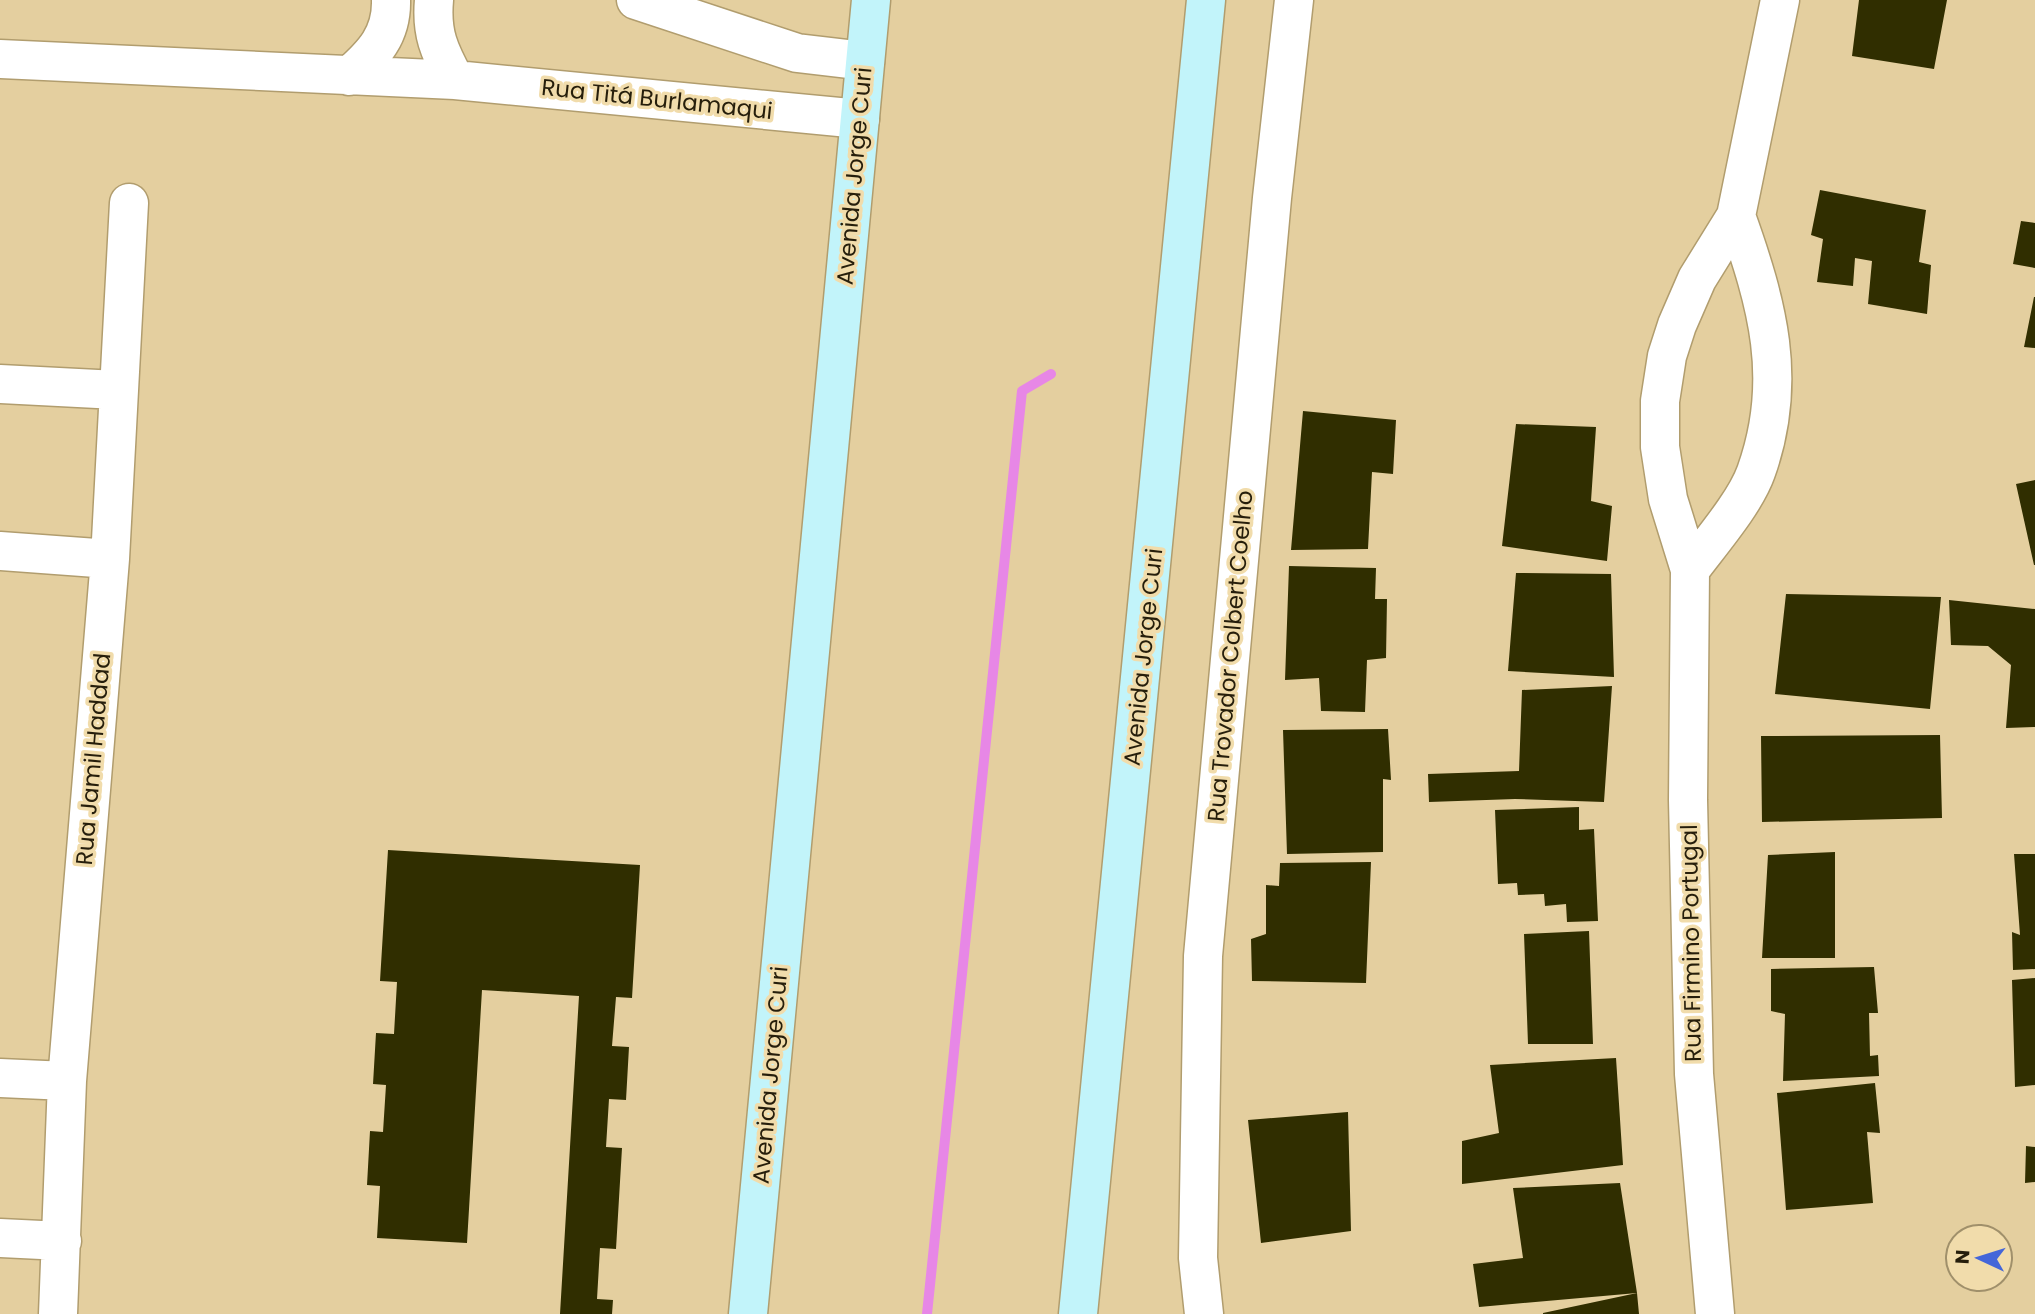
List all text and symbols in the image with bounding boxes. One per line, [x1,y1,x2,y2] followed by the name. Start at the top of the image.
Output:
[829,66,879,286] street label: Avenida Jorge Curi
[540,71,774,127] street label: Rua Titá Burlamaqui
[1200,489,1260,823] street label: Rua Trovador Colbert Coelho
[1116,547,1170,767] street label: Avenida Jorge Curi
[68,652,118,866] street label: Rua Jamil Haddad
[1673,824,1709,1062] street label: Rua Firmino Portugal
[745,965,795,1185] street label: Avenida Jorge Curi
[1944,1223,2014,1293] north arrow
[1949,1249,1977,1265] text: N

